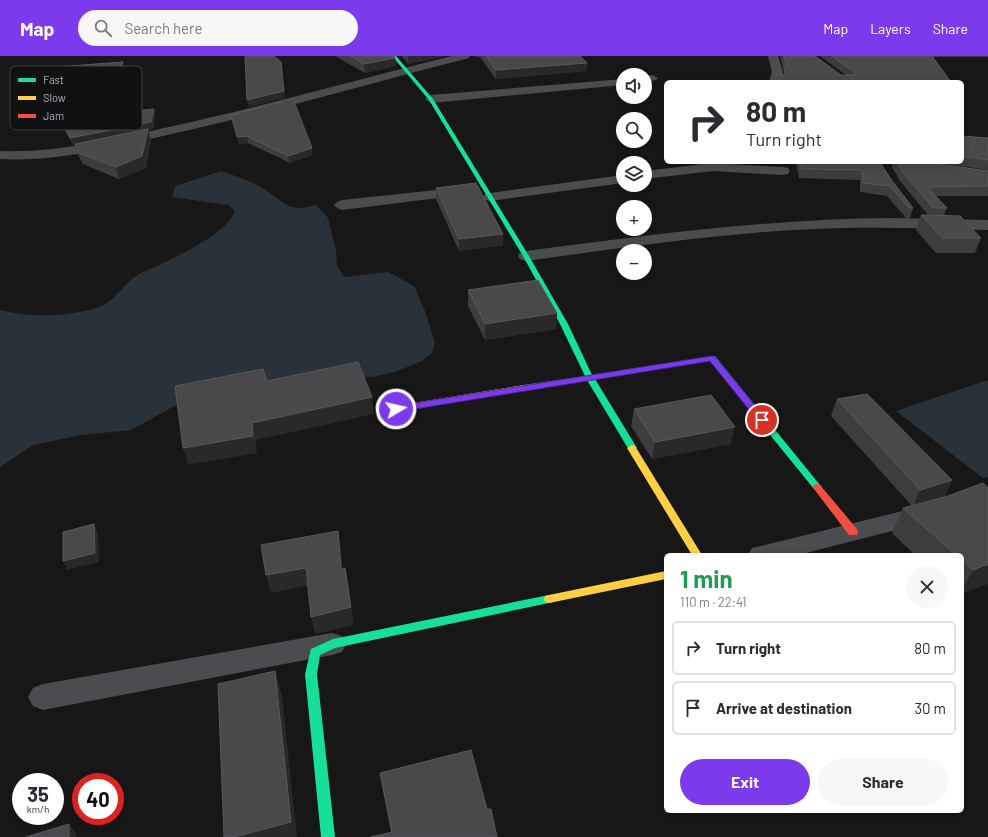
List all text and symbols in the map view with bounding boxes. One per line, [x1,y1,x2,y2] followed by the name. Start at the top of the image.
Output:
[78,10,358,46] search box
[20,17,54,40] text: Map
[92,17,114,39] icon: search
[124,19,202,37] text: Search here
[823,20,848,37] text: Map
[870,20,911,37] text: Layers
[933,20,968,37] text: Share
[10,66,142,130] legend
[616,68,652,280] map controls
[616,68,652,104] button: sound
[43,73,64,86] text: Fast
[43,91,66,104] text: Slow
[746,94,806,128] text: 80 m
[680,96,732,148] icon: right
[43,109,64,122] text: Jam
[616,112,652,148] button: search
[746,128,822,150] text: Turn right
[616,156,652,192] button: layers
[616,200,652,236] button: +
[616,244,652,280] button: −
[375,388,417,430] position arrow
[745,403,779,437] pin
[751,409,773,431] icon: arrive
[680,564,733,593] text: 1 min
[906,566,948,608] button: close
[680,594,747,610] text: 110 m · 22:41
[682,637,704,659] icon: right
[716,639,781,657] text: Turn right
[914,639,946,657] text: 80 m
[682,697,704,719] icon: arrive
[716,699,852,717] text: Arrive at destination
[914,699,946,717] text: 30 m
[680,759,810,805] button: Exit
[818,759,948,805] button: Share
[72,773,124,825] speed limit sign: 40
[27,782,49,806] text: 35
[27,803,49,815] text: km/h

